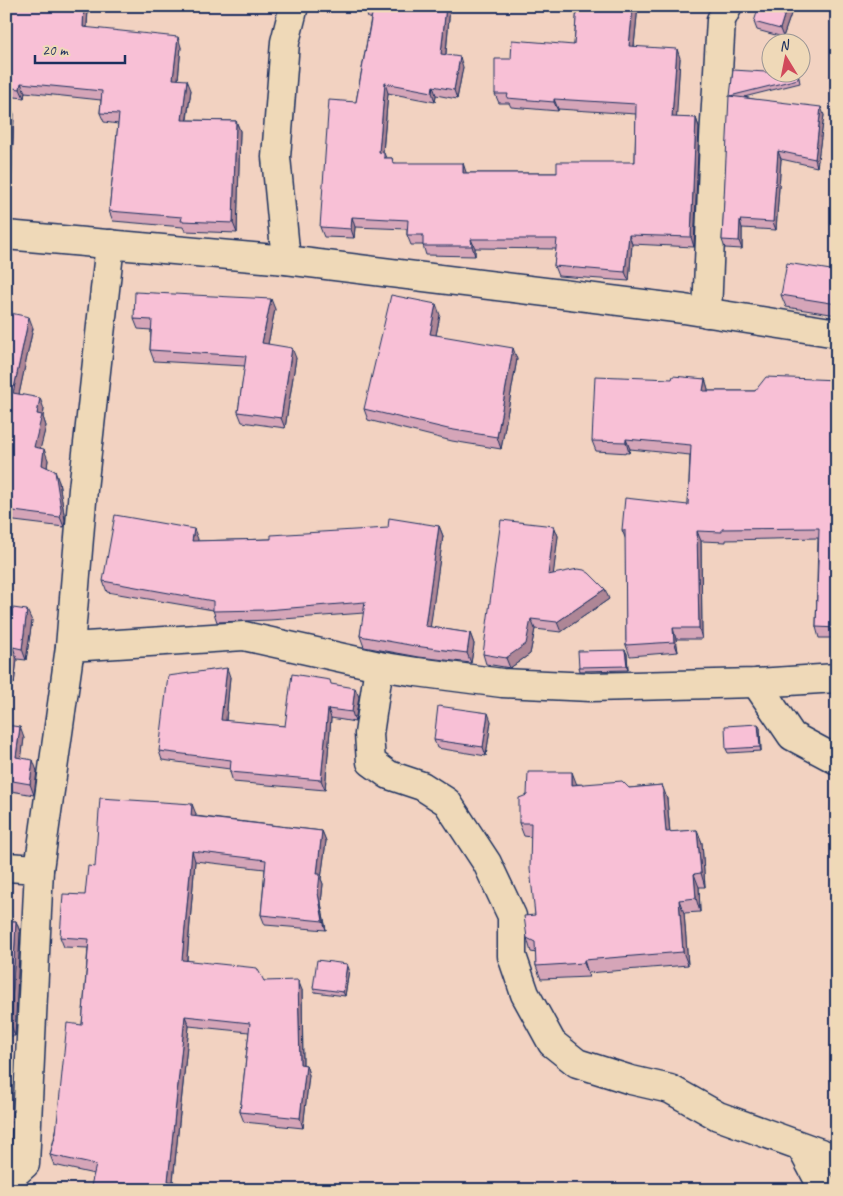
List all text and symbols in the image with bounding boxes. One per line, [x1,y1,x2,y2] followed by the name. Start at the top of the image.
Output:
[35,32,125,64] scale bar
[760,32,810,82] north arrow
[778,36,792,55] text: N
[42,41,69,60] text: 20 m

